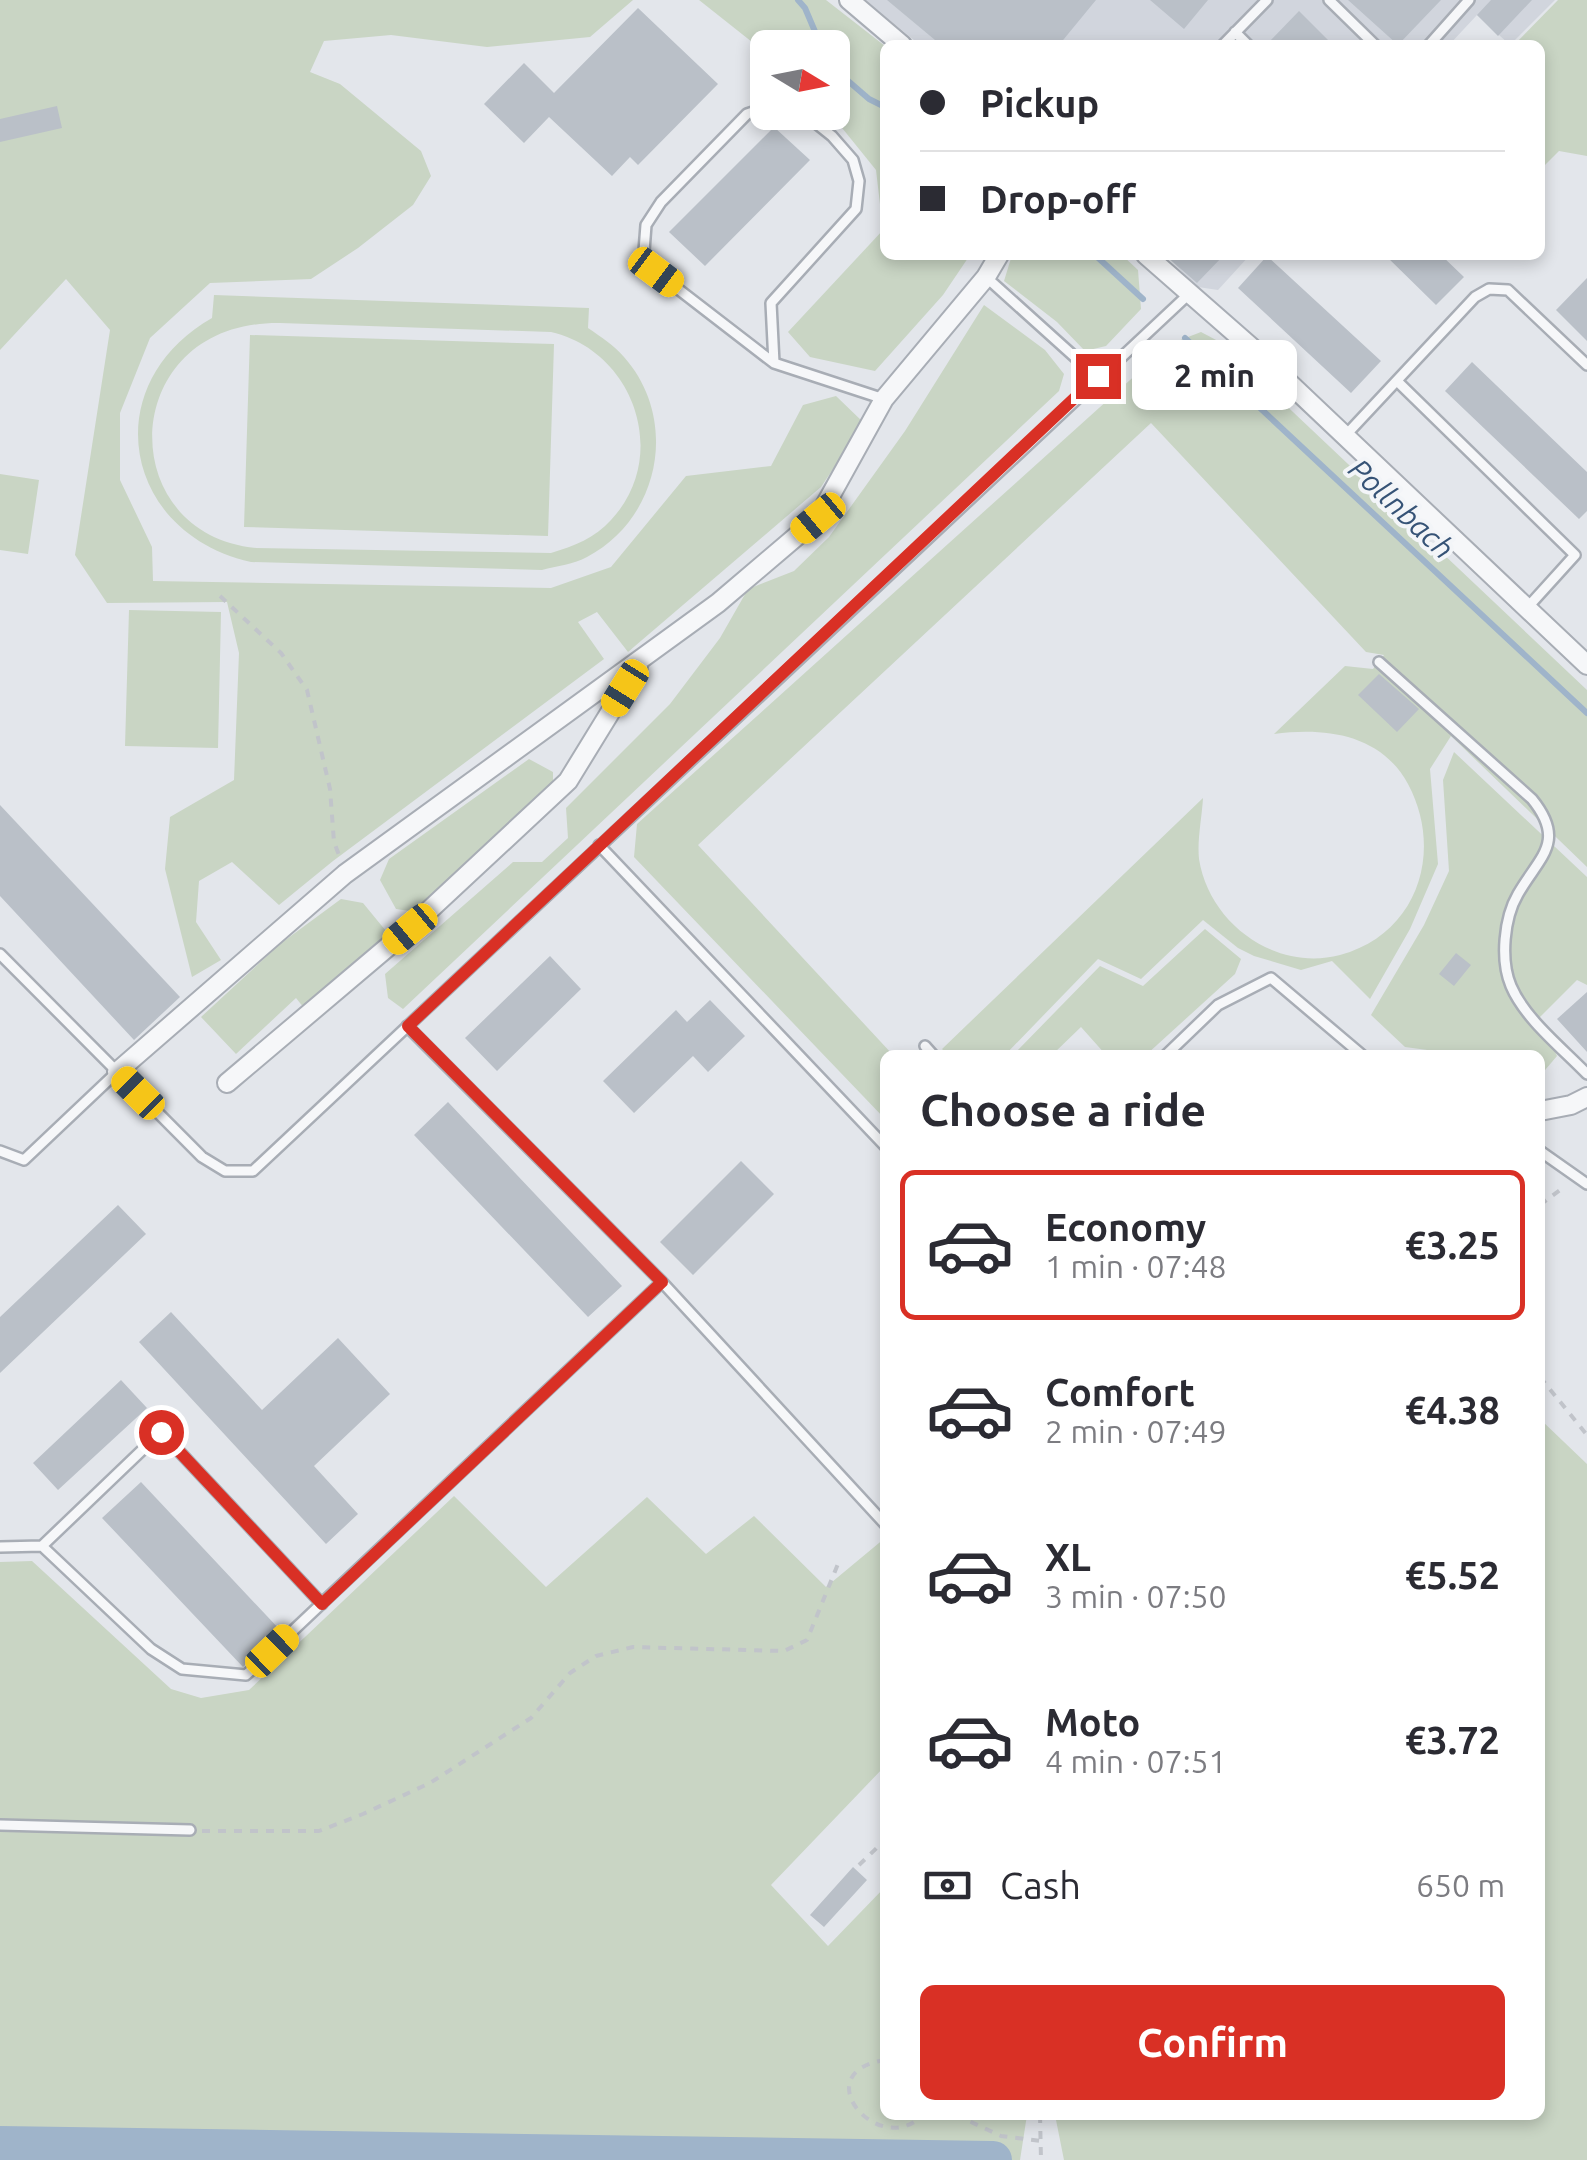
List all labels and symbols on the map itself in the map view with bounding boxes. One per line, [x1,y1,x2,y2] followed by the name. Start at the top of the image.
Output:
[750,30,850,130] north arrow
[623,242,689,302] car
[1133,341,1298,411] callout: 2 min
[1076,354,1121,399] route end
[1342,451,1461,565] water label: Pollnbach
[785,487,851,549] car
[596,655,654,721] car
[377,898,443,960] car
[106,1061,170,1125] car
[139,1410,184,1455] route start
[240,1619,304,1683] car

